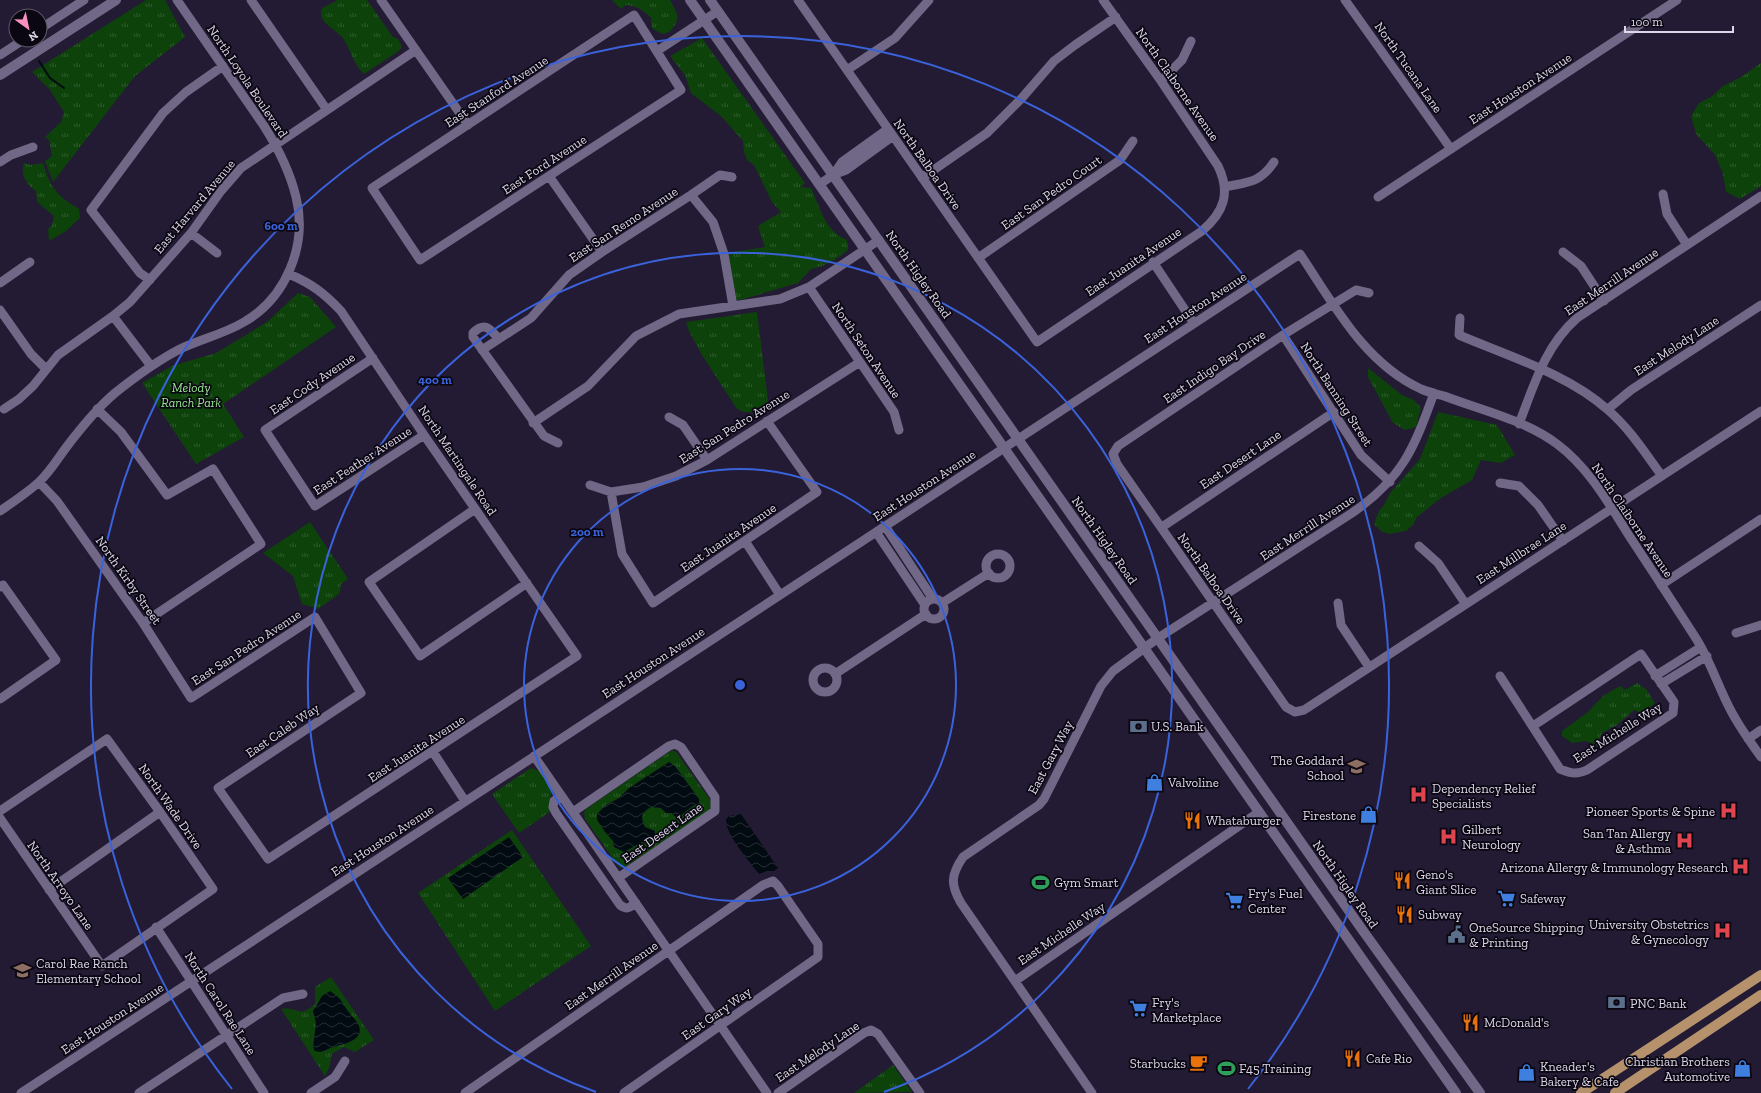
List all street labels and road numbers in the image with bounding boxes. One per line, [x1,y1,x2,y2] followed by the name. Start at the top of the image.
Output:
[1372,19,1446,116] street label: North Tucana Lane
[204,22,291,140] street label: North Loyola Boulevard
[1133,25,1222,144] street label: North Claiborne Avenue
[1466,50,1574,127] street label: East Houston Avenue
[442,52,551,130] street label: East Stanford Avenue
[891,116,965,213] street label: North Balboa Drive
[499,132,589,197] street label: East Ford Avenue
[998,152,1105,233] street label: East San Pedro Court
[151,156,238,256] street label: East Harvard Avenue
[566,184,680,265] street label: East San Remo Avenue
[1083,224,1184,299] street label: East Juanita Avenue
[883,228,954,321] street label: North Higley Road
[1562,244,1661,318] street label: East Merrill Avenue
[1141,269,1249,346] street label: East Houston Avenue
[829,300,904,401] street label: North Seton Avenue
[1631,312,1721,378] street label: East Melody Lane
[1160,327,1268,406] street label: East Indigo Bay Drive
[1297,340,1376,449] street label: North Banning Street
[267,349,358,417] street label: East Cody Avenue
[676,386,792,467] street label: East San Pedro Avenue
[415,403,500,518] street label: North Martingale Road
[310,423,414,498] street label: East Feather Avenue
[1197,427,1284,492] street label: East Desert Lane
[870,447,978,524] street label: East Houston Avenue
[1589,460,1676,580] street label: North Claiborne Avenue
[1257,491,1357,564] street label: East Merrill Avenue
[1069,494,1140,587] street label: North Higley Road
[678,500,779,575] street label: East Juanita Avenue
[1474,518,1569,587] street label: East Millbrae Lane
[1175,530,1249,627] street label: North Balboa Drive
[93,533,165,627] street label: North Kirby Street
[189,606,304,688] street label: East San Pedro Avenue
[599,624,707,701] street label: East Houston Avenue
[1570,699,1665,766] street label: East Michelle Way
[243,700,322,760] street label: East Caleb Way
[365,712,467,785] street label: East Juanita Avenue
[1025,718,1076,797] street label: East Gary Way
[136,761,206,852] street label: North Wade Drive
[619,799,705,866] street label: East Desert Lane
[328,802,436,879] street label: East Houston Avenue
[24,838,97,933] street label: North Arroyo Lane
[1310,838,1381,931] street label: North Higley Road
[1015,899,1108,968] street label: East Michelle Way
[562,938,661,1013] street label: East Merrill Avenue
[182,949,260,1058] street label: North Carol Rae Lane
[58,980,166,1057] street label: East Houston Avenue
[679,984,754,1043] street label: East Gary Way
[772,1018,862,1085] street label: East Melody Lane

